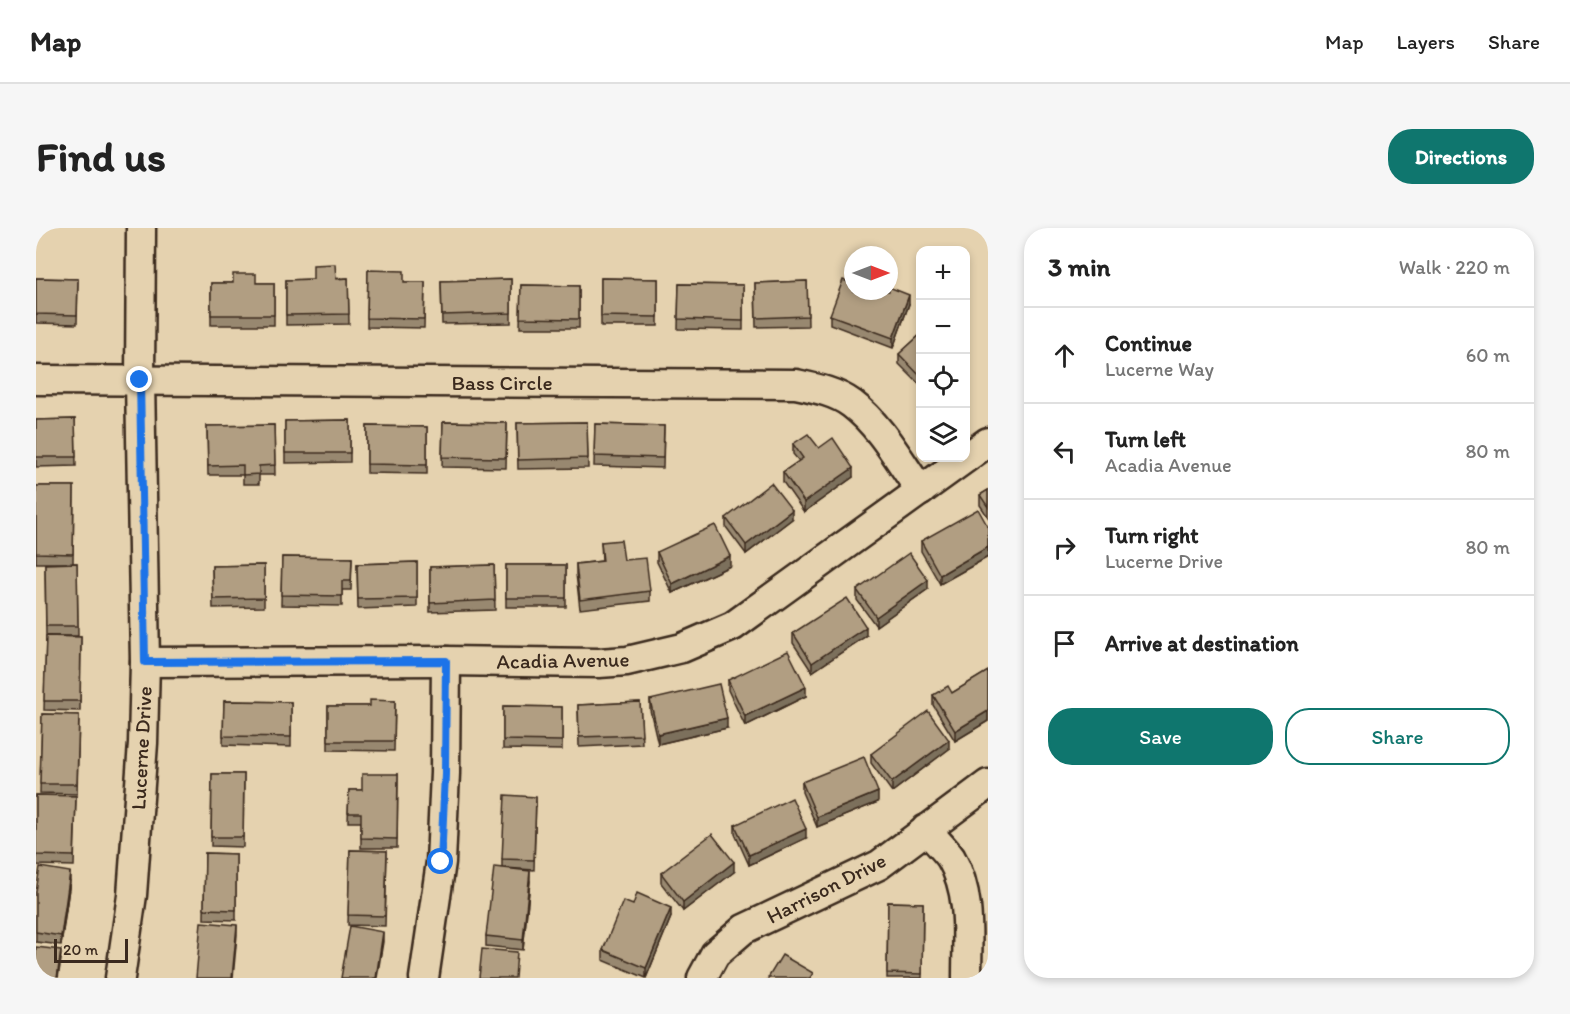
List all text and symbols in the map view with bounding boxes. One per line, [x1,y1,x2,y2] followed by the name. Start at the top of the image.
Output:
[30,24,81,58] text: Map
[1325,29,1364,54] text: Map
[1397,29,1455,54] text: Layers
[1488,29,1540,54] text: Share
[1388,129,1534,184] button: Directions
[36,131,166,182] text: Find us
[844,246,898,300] north arrow
[916,246,970,462] map controls
[916,246,970,300] button: +
[1048,251,1110,283] text: 3 min
[1399,255,1510,279] text: Walk · 220 m
[916,300,970,354] button: −
[1105,330,1192,357] text: Continue
[1048,339,1081,372] icon: ahead
[1466,343,1510,367] text: 60 m
[916,354,970,408] button: locate
[1105,357,1214,381] text: Lucerne Way
[126,366,152,392] route end
[451,370,553,395] street label: Bass Circle
[916,408,970,462] button: layers
[1105,426,1186,453] text: Turn left
[1048,435,1081,468] icon: left
[1465,439,1510,463] text: 80 m
[1105,453,1232,477] text: Acadia Avenue
[1105,522,1199,549] text: Turn right
[1048,531,1081,564] icon: right
[1465,535,1510,559] text: 80 m
[1105,549,1223,573] text: Lucerne Drive
[1048,627,1081,660] icon: arrive
[1105,630,1299,657] text: Arrive at destination
[496,646,630,674] street label: Acadia Avenue
[125,685,157,810] street label: Lucerne Drive
[1048,708,1273,765] button: Save
[1285,708,1510,765] button: Share
[762,847,890,929] street label: Harrison Drive
[427,848,453,874] route start
[54,936,128,964] scale bar
[63,940,98,959] text: 20 m

